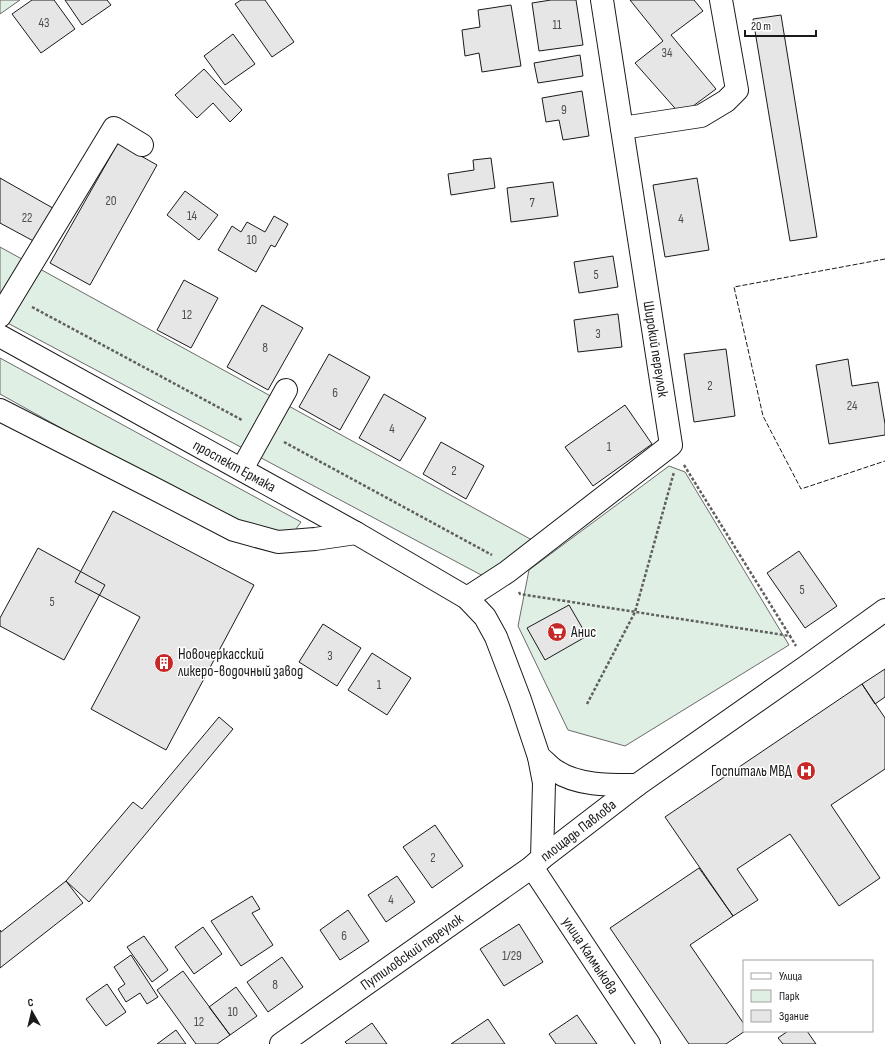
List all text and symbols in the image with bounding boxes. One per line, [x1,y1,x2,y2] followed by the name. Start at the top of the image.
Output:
[745,12,816,38] scale bar
[39,15,49,31] house number: 43
[552,17,562,33] house number: 11
[751,19,771,34] text: 20 m
[662,45,673,61] house number: 34
[561,102,567,118] house number: 9
[105,193,117,209] house number: 20
[529,195,535,211] house number: 7
[187,208,198,224] house number: 14
[22,210,32,226] house number: 22
[678,211,684,227] house number: 4
[247,232,257,248] house number: 10
[593,267,599,283] house number: 5
[639,300,673,399] street label: Широкий переулок
[182,307,192,323] house number: 12
[595,326,601,342] house number: 3
[262,340,268,356] house number: 8
[707,378,713,394] house number: 2
[332,385,338,401] house number: 6
[847,398,858,414] house number: 24
[389,421,395,437] house number: 4
[189,436,279,497] street label: проспект Ермака
[607,439,612,455] house number: 1
[451,463,457,479] house number: 2
[799,582,805,598] house number: 5
[49,594,55,610] house number: 5
[546,621,568,643] supermarket icon: Анис
[570,623,596,642] place label: Анис
[178,645,303,681] place label: Новочеркасский ликеро-водочный завод
[327,648,333,664] house number: 3
[153,652,175,674] building icon: Новочеркасский ликеро-водочный завод
[377,677,382,693] house number: 1
[795,760,817,782] hospital icon: Госпиталь МВД
[711,762,793,781] place label: Госпиталь МВД
[536,795,620,866] street label: площадь Павлова
[430,850,436,866] house number: 2
[388,892,394,908] house number: 4
[357,909,467,995] street label: Путиловский переулок
[558,913,623,998] street label: улица Калмыкова
[341,928,347,944] house number: 6
[502,948,522,964] house number: 1/29
[743,960,873,1032] legend
[779,969,803,984] text: Улица
[272,977,278,993] house number: 8
[779,989,800,1004] text: Парк
[12,992,52,1032] north arrow
[27,996,35,1009] text: С
[228,1004,238,1020] house number: 10
[779,1009,809,1024] text: Здание
[194,1014,204,1030] house number: 12

